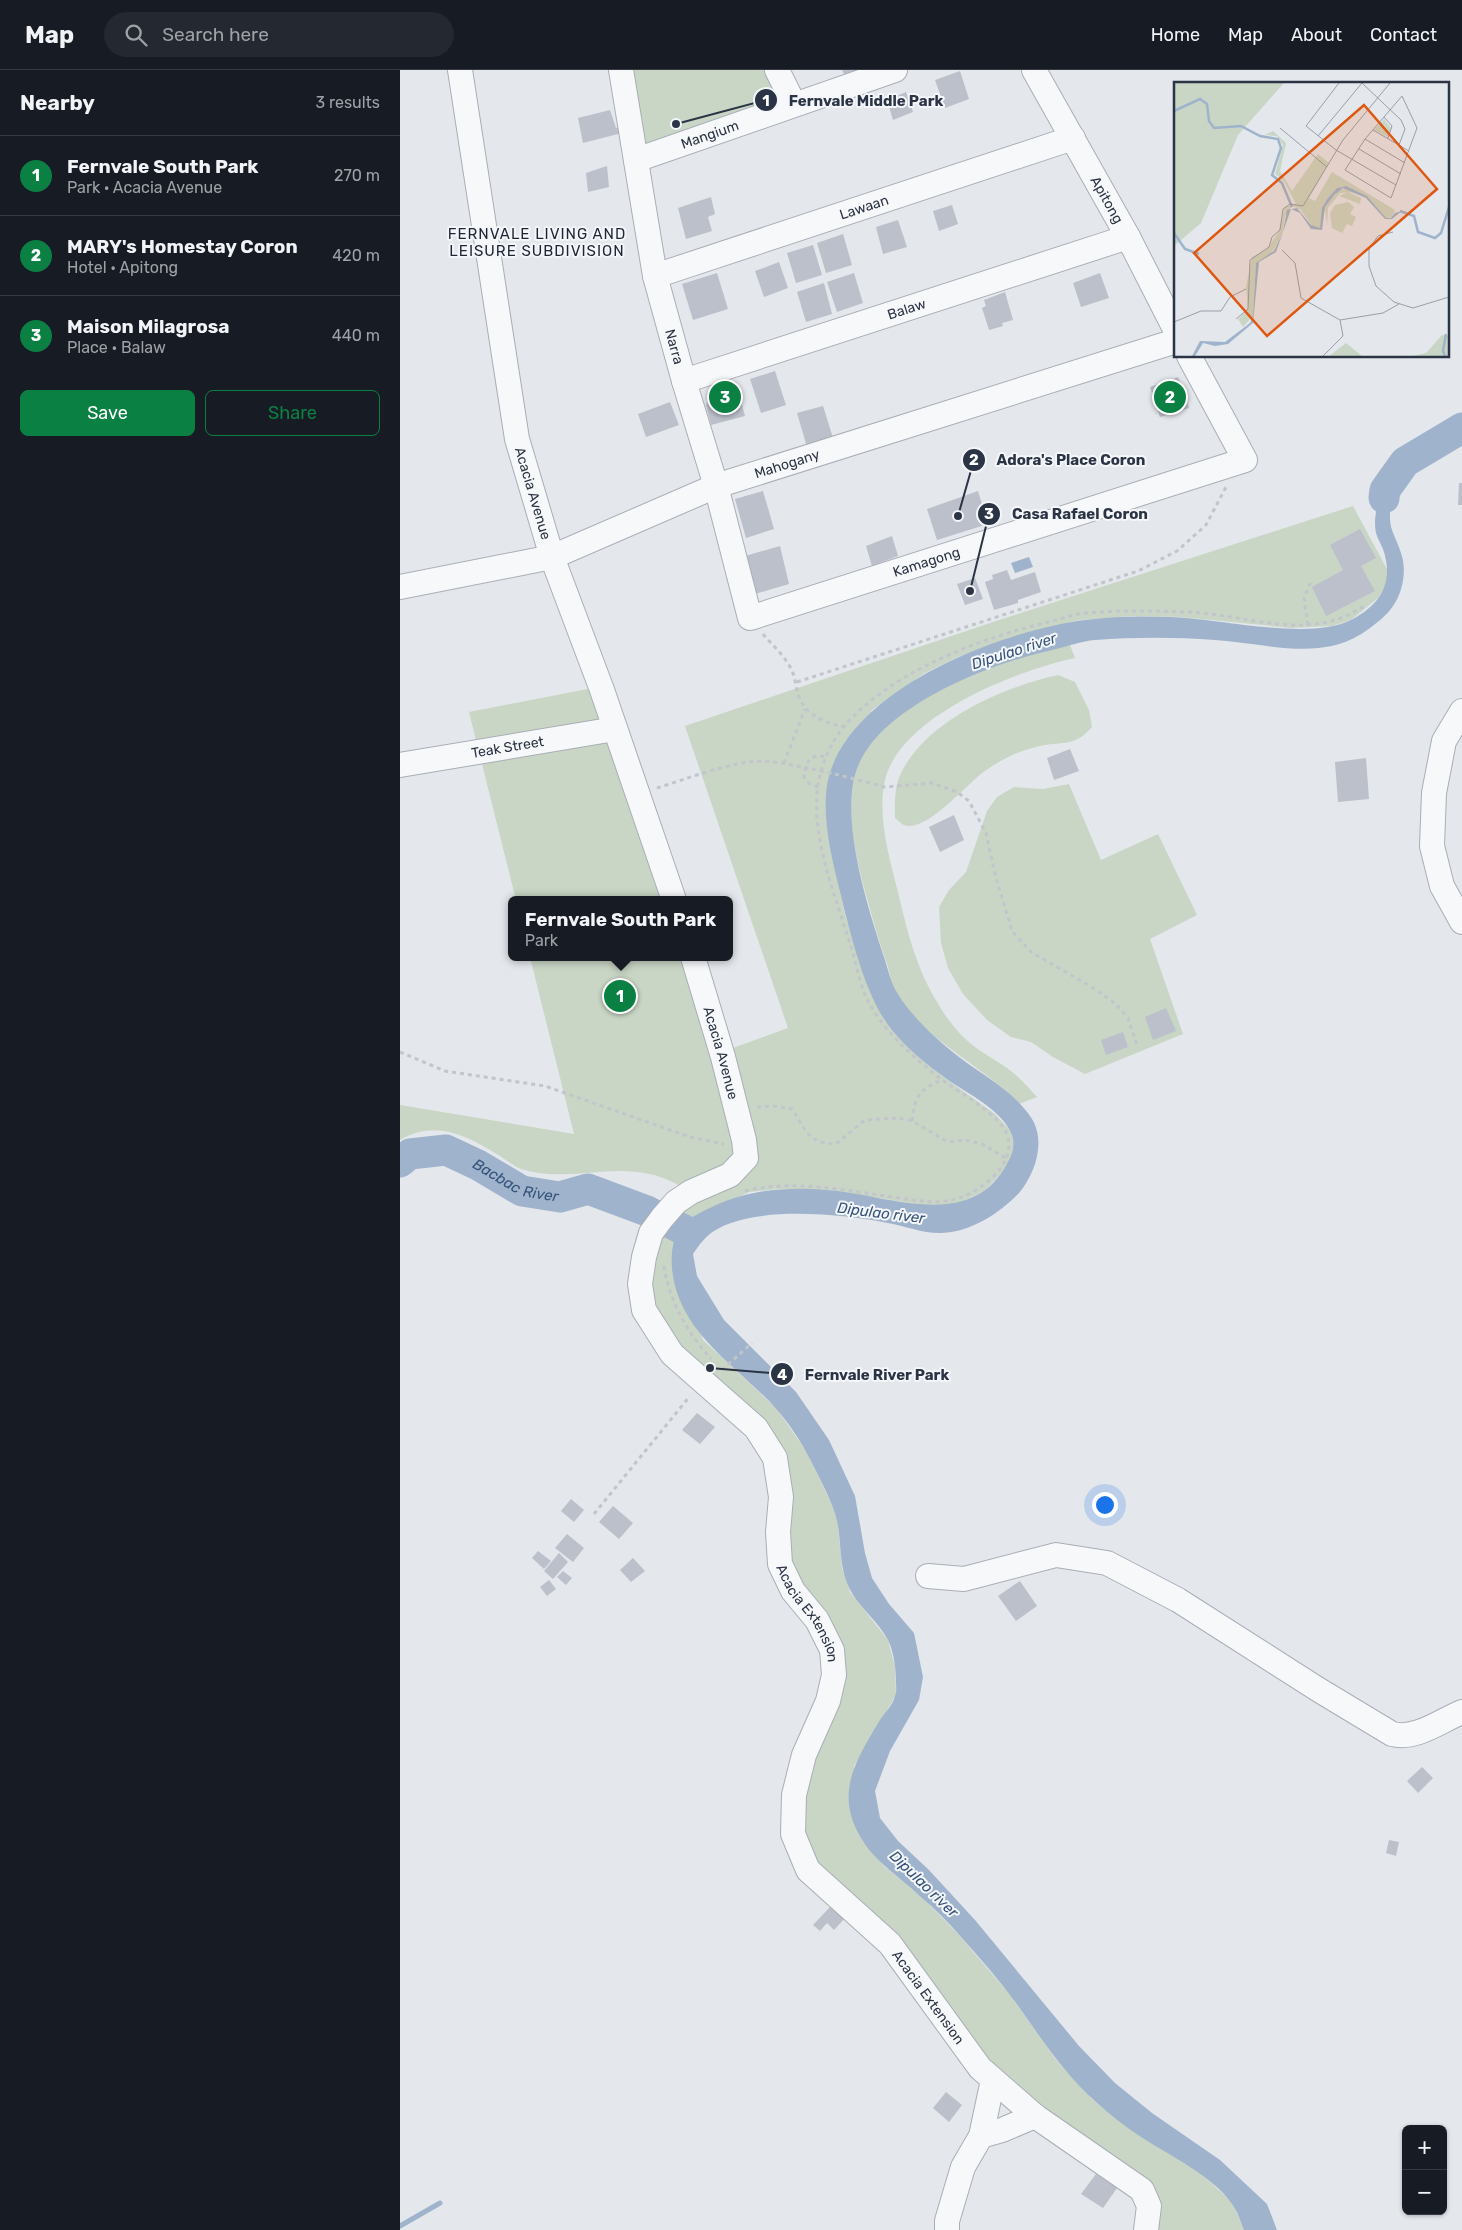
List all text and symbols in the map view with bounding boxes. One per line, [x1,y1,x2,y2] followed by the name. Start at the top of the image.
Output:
[104,12,454,57] search box
[25,21,74,49] text: Map
[122,21,150,49] icon: search
[162,23,269,46] text: Search here
[1151,24,1200,46] text: Home
[1228,24,1263,46] text: Map
[1291,24,1342,46] text: About
[1370,24,1437,46] text: Contact
[1174,82,1450,358] inset map
[754,85,953,115] callout: Fernvale Middle Park
[20,90,95,115] text: Nearby
[762,92,770,110] text: 1
[789,92,943,110] text: Fernvale Middle Park
[315,93,380,112] text: 3 results
[679,117,741,152] street label: Mangium
[67,155,258,178] text: Fernvale South Park
[32,166,40,185] text: 1
[334,166,380,185] text: 270 m
[1087,173,1127,226] street label: Apitong
[67,178,222,197] text: Park · Acacia Avenue
[837,191,891,223] street label: Lawaan
[448,225,626,260] district label: FERNVALE LIVING AND LEISURE SUBDIVISION
[67,235,298,258] text: MARY's Homestay Coron
[31,246,41,265] text: 2
[332,246,380,265] text: 420 m
[67,258,178,277] text: Hotel · Apitong
[885,295,928,323] street label: Balaw
[67,315,229,338] text: Maison Milagrosa
[31,326,41,345] text: 3
[332,326,380,345] text: 440 m
[662,327,687,366] street label: Narra
[67,338,166,357] text: Place · Balaw
[709,378,741,416] pin: 3
[1154,378,1186,416] pin: 2
[20,390,195,436] button: Save
[205,390,380,436] button: Share
[511,445,555,542] street label: Acacia Avenue
[752,445,822,482] street label: Mahogany
[961,445,1155,475] callout: Adora's Place Coron
[969,451,979,469] text: 2
[997,451,1145,469] text: Adora's Place Coron
[977,499,1158,529] callout: Casa Rafael Coron
[984,505,994,523] text: 3
[1012,505,1148,523] text: Casa Rafael Coron
[891,543,962,580] street label: Kamagong
[969,628,1060,673] water label: Dipulao river
[470,732,546,761] street label: Teak Street
[508,896,733,961] popup
[525,908,716,931] text: Fernvale South Park
[525,931,558,950] text: Park
[604,977,636,1015] pin: 1
[700,1004,742,1101] street label: Acacia Avenue
[469,1155,561,1206] water label: Bacbac River
[836,1199,927,1227] water label: Dipulao river
[770,1359,960,1389] callout: Fernvale River Park
[777,1366,787,1384] text: 4
[805,1366,949,1384] text: Fernvale River Park
[1092,1492,1118,1518] your location
[773,1561,841,1663] street label: Acacia Extension
[886,1847,963,1922] water label: Dipulao river
[889,1947,968,2047] street label: Acacia Extension
[1402,2125,1447,2215] map controls
[1402,2125,1447,2170] button: +
[1402,2170,1447,2215] button: −

